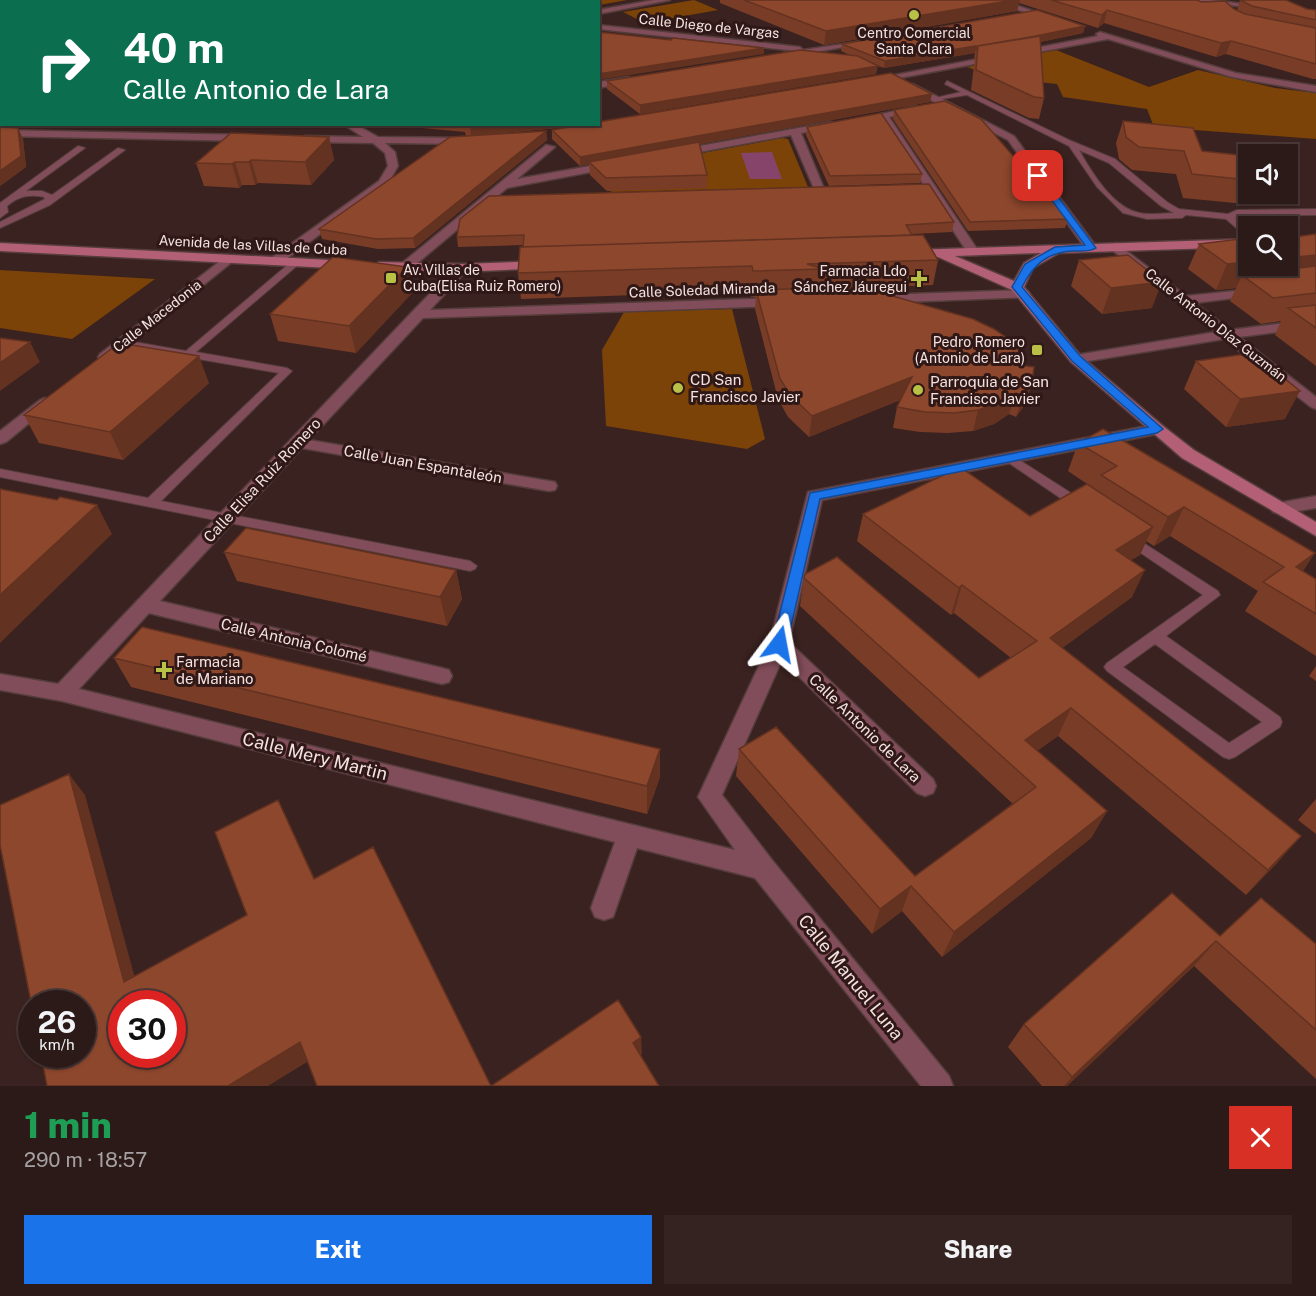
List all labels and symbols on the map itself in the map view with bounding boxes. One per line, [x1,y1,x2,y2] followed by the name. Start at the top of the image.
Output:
[907,8,921,22] marker: Centro Comercial Santa Clara
[638,11,780,41] street label: Calle Diego de Vargas
[857,25,971,57] place label: Centro Comercial Santa Clara
[1012,150,1063,201] pin
[158,232,348,258] street label: Avenida de las Villas de Cuba
[403,262,561,294] place label: Av. Villas de Cuba(Elisa Ruiz Romero)
[794,263,907,295] place label: Farmacia Ldo Sánchez Jáuregui
[1142,265,1290,385] street label: Calle Antonio Díaz Guzmán
[384,271,398,285] marker: Av. Villas de Cuba(Elisa Ruiz Romero)
[912,272,926,286] marker: Farmacia Ldo Sánchez Jáuregui
[110,277,204,355] street label: Calle Macedonia
[629,279,775,301] street label: Calle Soledad Miranda
[915,334,1025,366] place label: Pedro Romero (Antonio de Lara)
[1030,343,1044,357] marker: Pedro Romero (Antonio de Lara)
[690,371,801,405] place label: CD San Francisco Javier
[930,373,1049,407] place label: Parroquia de San Francisco Javier
[671,381,685,395] marker: CD San Francisco Javier
[911,383,925,397] marker: Parroquia de San Francisco Javier
[200,414,324,546] street label: Calle Elisa Ruiz Romero
[343,442,503,486] street label: Calle Juan Espantaleón
[747,612,811,676] position arrow
[219,615,369,665] street label: Calle Antonia Colomé
[176,653,254,687] place label: Farmacia de Mariano
[157,663,171,677] marker: Farmacia de Mariano
[806,670,924,786] street label: Calle Antonio de Lara
[240,728,390,784] street label: Calle Mery Martin
[794,910,908,1044] street label: Calle Manuel Luna
[108,990,186,1068] speed limit sign: 30

